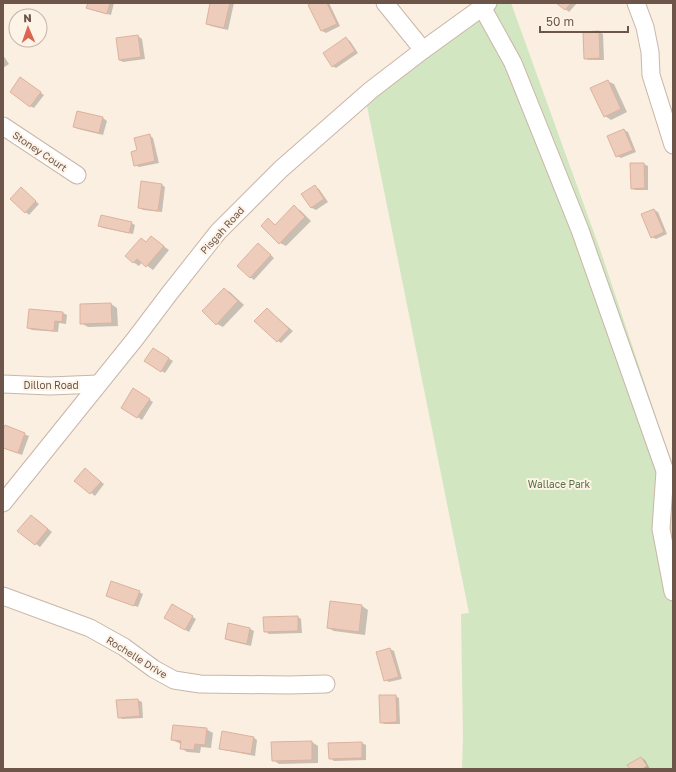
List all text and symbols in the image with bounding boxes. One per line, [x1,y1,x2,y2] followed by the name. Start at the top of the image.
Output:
[8,8,48,48] north arrow
[540,8,628,34] scale bar
[23,11,32,24] text: N
[546,14,574,29] text: 50 m
[11,128,69,174] street label: Stoney Court
[198,204,246,256] street label: Pisgah Road
[23,379,79,391] street label: Dillon Road
[528,478,590,490] park label: Wallace Park
[104,634,170,681] street label: Rochelle Drive

